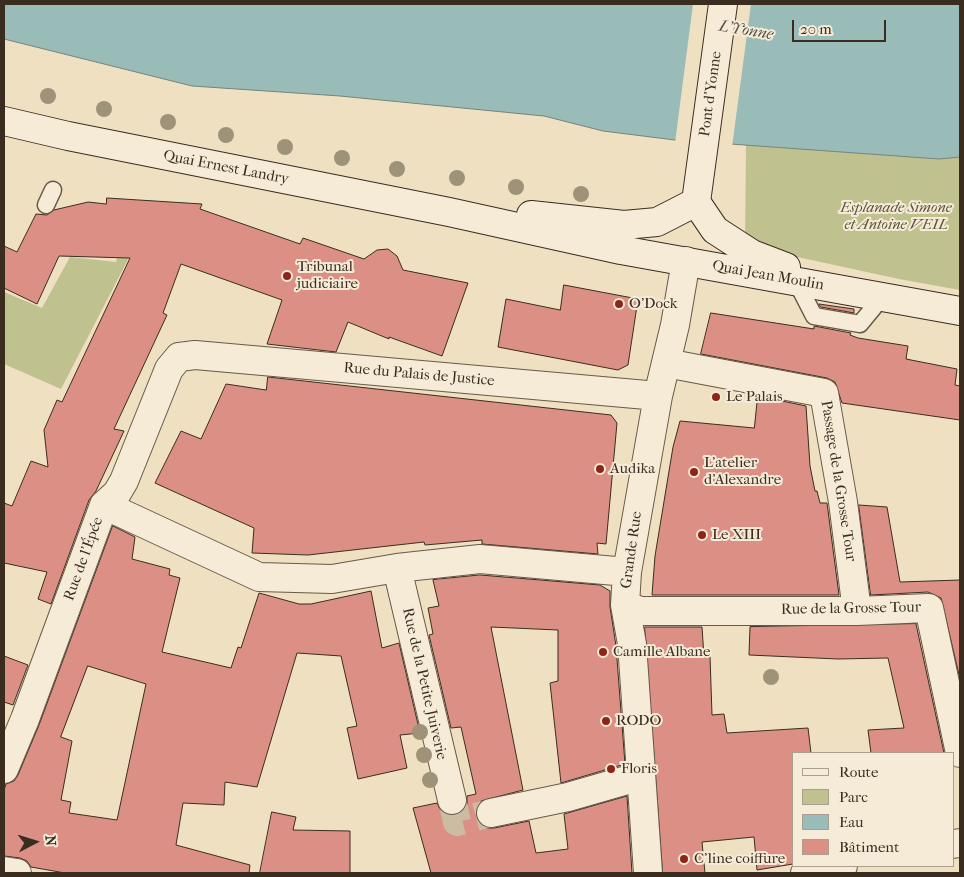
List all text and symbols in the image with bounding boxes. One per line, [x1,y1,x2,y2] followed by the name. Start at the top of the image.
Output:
[794,10,888,42] scale bar
[717,17,775,45] water label: L'Yonne
[800,20,832,38] text: 20 m
[696,50,726,138] street label: Pont d'Yonne
[162,147,290,189] street label: Quai Ernest Landry
[840,199,952,234] park label: Esplanade Simone et Antoine VEIL
[711,257,825,295] street label: Quai Jean Moulin
[297,258,358,293] place label: Tribunal judiciaire
[281,270,293,282] marker: Tribunal judiciaire
[629,295,677,313] place label: O'Dock
[613,298,625,310] marker: O'Dock
[343,359,495,391] street label: Rue du Palais de Justice
[726,388,783,406] place label: Le Palais
[710,391,722,403] marker: Le Palais
[816,399,860,563] street label: Passage de la Grosse Tour
[704,454,781,489] place label: L'atelier d'Alexandre
[610,460,655,478] place label: Audika
[594,463,606,475] marker: Audika
[688,466,700,478] marker: L'atelier d'Alexandre
[618,510,646,590] street label: Grande Rue
[60,515,108,603] street label: Rue de l'Épée
[712,526,761,544] place label: Le XIII
[696,529,708,541] marker: Le XIII
[781,599,921,619] street label: Rue de la Grosse Tour
[398,606,450,762] street label: Rue de la Petite Juiverie
[613,643,710,661] place label: Camille Albane
[597,646,609,658] marker: Camille Albane
[616,712,661,730] place label: RODO
[600,715,612,727] marker: RODO
[792,752,954,867] legend
[621,760,657,778] place label: Floris
[605,763,617,775] marker: Floris
[839,763,878,781] text: Route
[839,788,868,806] text: Parc
[839,813,864,831] text: Eau
[10,817,60,867] north arrow
[42,835,59,847] text: N
[839,838,899,856] text: Bâtiment
[694,850,785,868] place label: C'line coiffure
[678,853,690,865] marker: C'line coiffure

